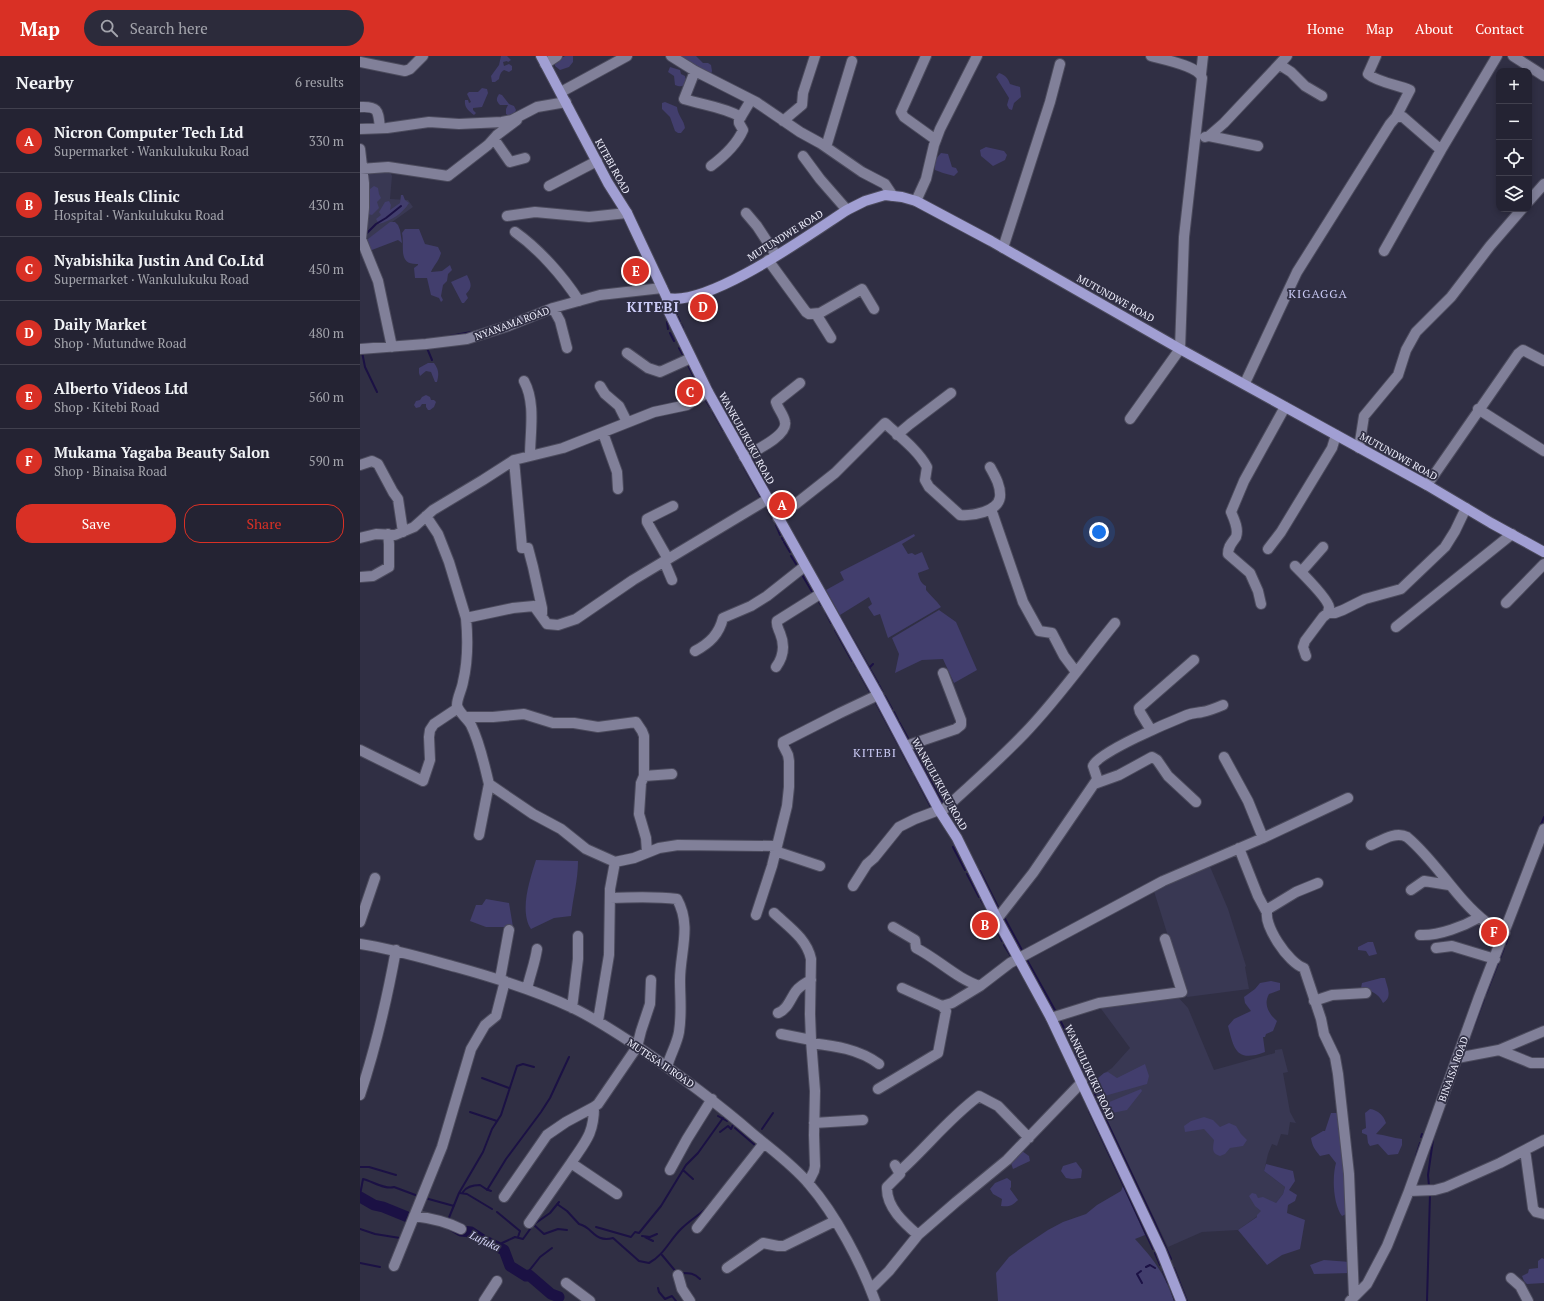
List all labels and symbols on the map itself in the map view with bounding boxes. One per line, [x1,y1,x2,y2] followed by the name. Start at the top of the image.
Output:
[592,136,633,196] street label: KITEBI ROAD
[745,207,826,264] street label: MUTUNDWE ROAD
[623,256,649,286] pin: E
[1075,272,1157,325] street label: MUTUNDWE ROAD
[1288,286,1348,301] district label: KIGAGGA
[690,292,716,322] pin: D
[626,297,680,316] district label: KITEBI
[473,304,551,343] street label: NYANAMA ROAD
[677,377,703,407] pin: C
[716,390,777,487] street label: WANKULUKUKU ROAD
[1358,430,1440,483] street label: MUTUNDWE ROAD
[769,490,795,520] pin: A
[1089,522,1109,542] your location
[909,736,970,833] street label: WANKULUKUKU ROAD
[853,745,897,760] district label: KITEBI
[972,910,998,940] pin: B
[1481,917,1507,947] pin: F
[1062,1023,1117,1122] street label: WANKULUKUKU ROAD
[1436,1035,1471,1104] street label: BINAISA ROAD
[625,1036,697,1091] street label: MUTESA II ROAD
[467,1227,503,1254] water label: Lufuka

